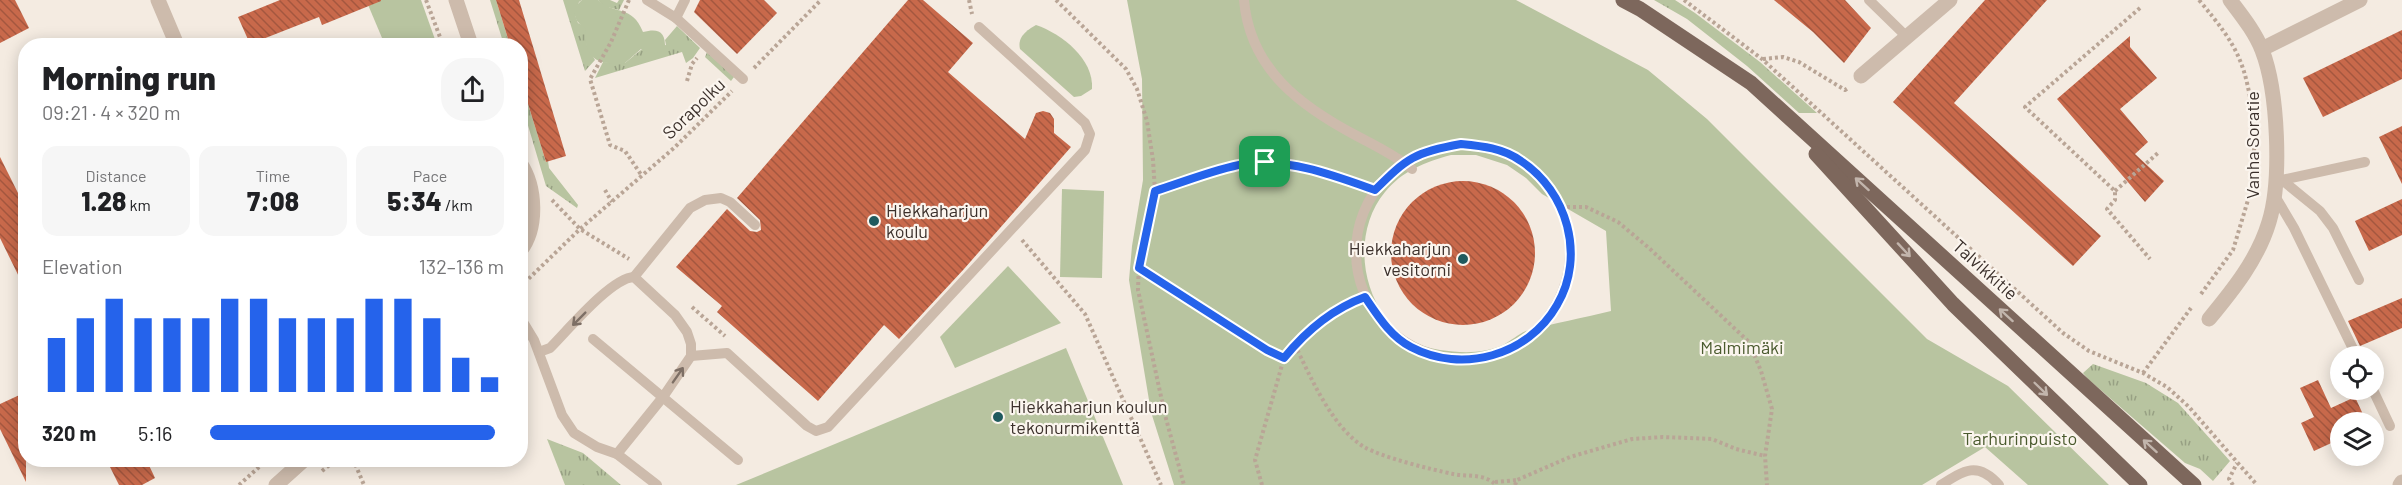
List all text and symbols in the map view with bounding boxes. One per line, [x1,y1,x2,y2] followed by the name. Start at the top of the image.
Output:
[42,57,216,97] text: Morning run
[441,58,504,121] button: share
[657,73,729,143] street label: Sorapolku
[2241,91,2263,199] street label: Vanha Soratie
[42,100,180,124] text: 09:21 · 4 × 320 m
[1239,136,1290,187] pin
[1248,145,1281,178] icon: arrive
[86,166,146,185] text: Distance
[256,166,290,185] text: Time
[413,166,447,185] text: Pace
[1854,177,1869,191] one-way arrow
[81,185,126,216] text: 1.28
[247,185,299,216] text: 7:08
[387,185,442,216] text: 5:34
[126,195,151,214] text: km
[442,195,473,214] text: /km
[886,199,988,242] place label: Hiekkaharjun koulu
[867,214,881,228] marker: Hiekkaharjun koulu
[1949,234,2023,304] street label: Talvikkitie
[1349,237,1451,280] place label: Hiekkaharjun vesitorni
[1897,242,1911,257] one-way arrow
[1456,252,1470,266] marker: Hiekkaharjun vesitorni
[42,254,123,278] text: Elevation
[419,254,504,278] text: 132–136 m
[1999,308,2014,322] one-way arrow
[572,311,587,326] one-way arrow
[1700,336,1784,358] park label: Malmimäki
[2330,346,2384,466] map controls
[2330,346,2384,400] button: locate
[672,367,684,384] one-way arrow
[2034,382,2049,396] one-way arrow
[1010,395,1167,438] place label: Hiekkaharjun koulun tekonurmikenttä
[991,410,1005,424] marker: Hiekkaharjun koulun tekonurmikenttä
[2330,412,2384,466] button: layers
[42,421,96,445] text: 320 m
[138,421,172,445] text: 5:16
[1963,427,2077,449] park label: Tarhurinpuisto
[2143,439,2158,453] one-way arrow

